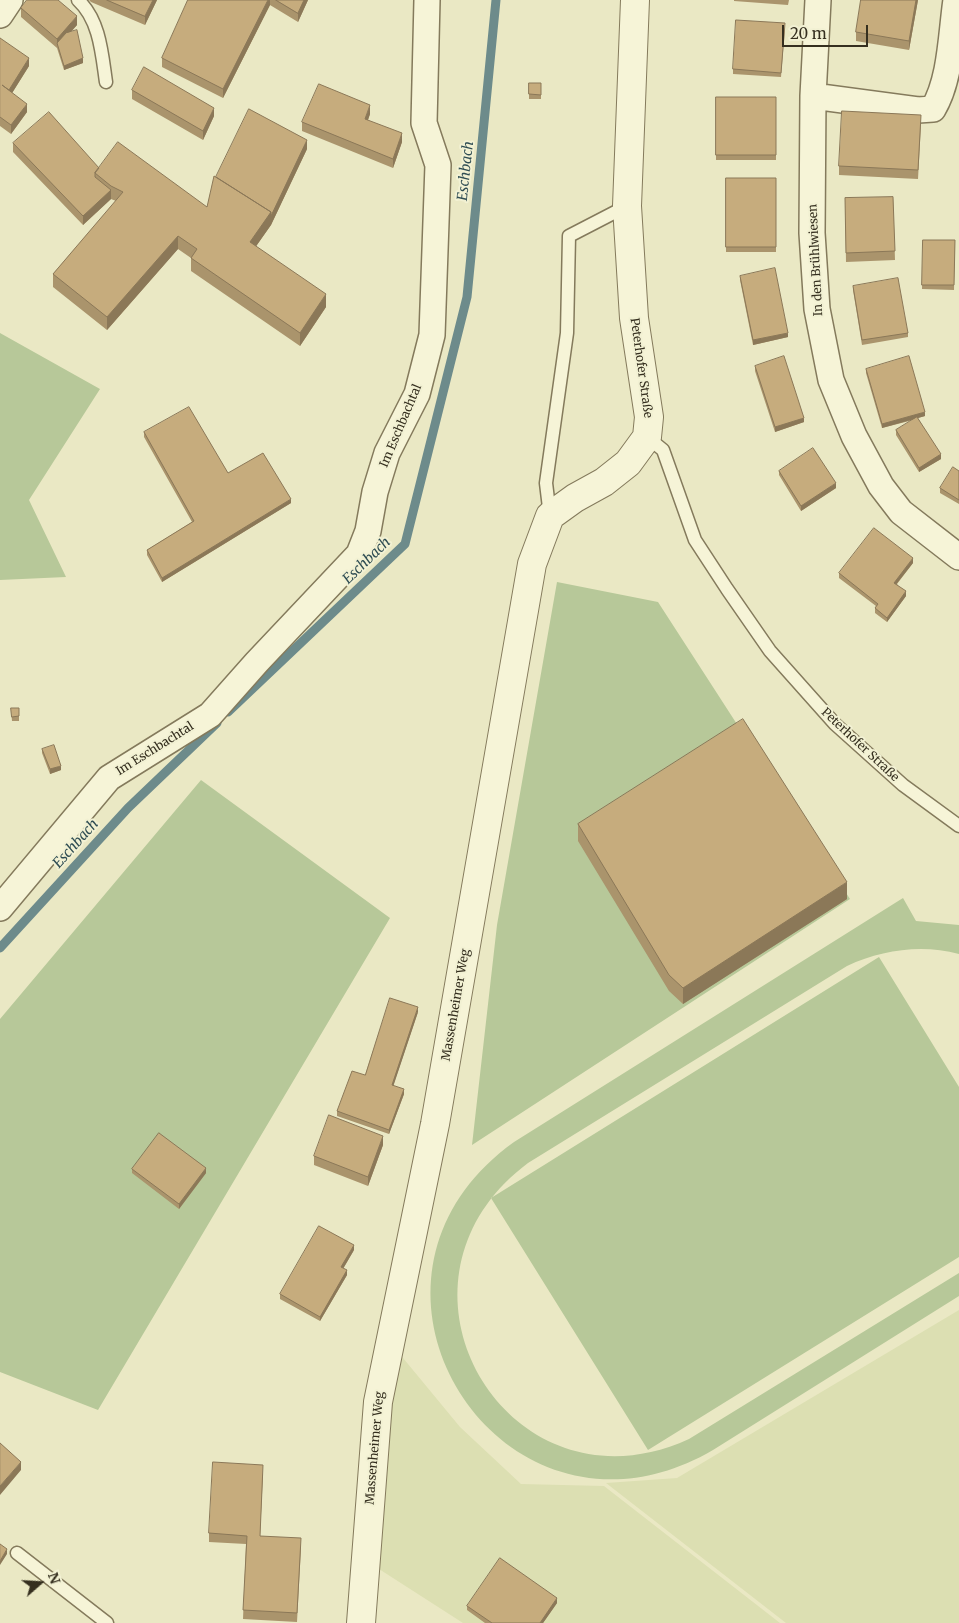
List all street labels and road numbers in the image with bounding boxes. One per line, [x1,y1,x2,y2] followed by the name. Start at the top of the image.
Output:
[806,204,826,316] street label: In den Brühlwiesen
[627,317,655,419] street label: Peterhofer Straße
[377,382,425,470] street label: Im Eschbachtal
[818,705,902,785] street label: Peterhofer Straße
[114,719,196,779] street label: Im Eschbachtal
[439,948,473,1062] street label: Massenheimer Weg
[363,1391,387,1505] street label: Massenheimer Weg

